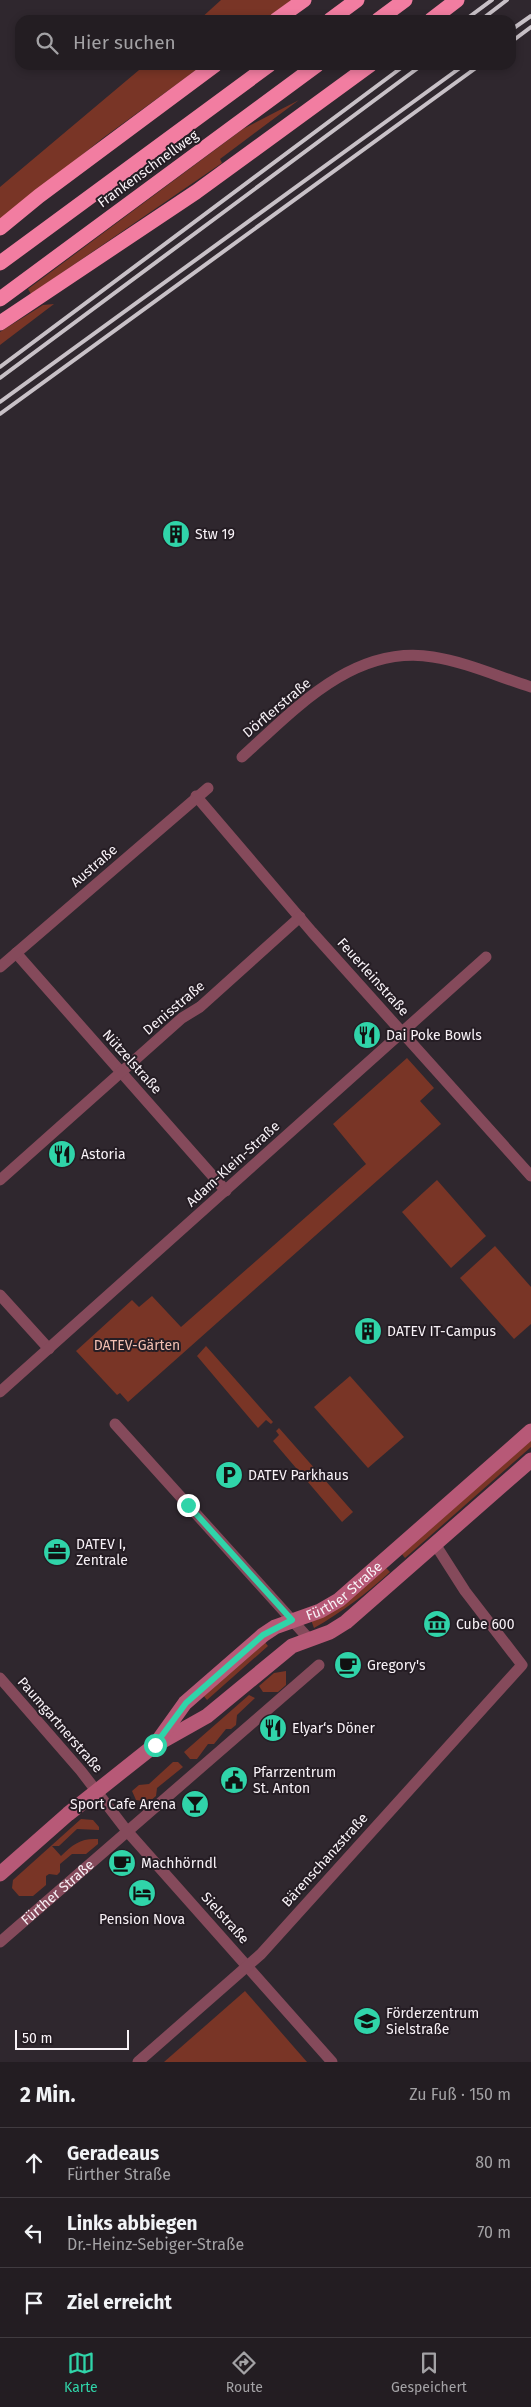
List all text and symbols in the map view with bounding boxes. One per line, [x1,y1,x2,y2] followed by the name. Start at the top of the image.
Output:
[15,15,516,70] search box
[33,29,61,57] icon: search
[73,31,176,54] text: Hier suchen
[94,126,202,211] street label: Frankenschnellweg
[161,519,191,549] building icon: Stw 19
[195,526,235,543] place label: Stw 19
[239,675,315,741] street label: Dörflerstraße
[67,841,121,891] street label: Austraße
[334,934,412,1020] street label: Feuerleinstraße
[140,977,208,1039] street label: Denisstraße
[352,1020,382,1050] restaurant icon: Dai Poke Bowls
[99,1026,165,1098] street label: Nützelstraße
[386,1027,482,1044] place label: Dai Poke Bowls
[183,1118,283,1210] street label: Adam-Klein-Straße
[47,1139,77,1169] restaurant icon: Astoria
[81,1146,126,1163] place label: Astoria
[353,1316,383,1346] building icon: DATEV IT-Campus
[387,1323,497,1340] place label: DATEV IT-Campus
[94,1337,180,1354] park label: DATEV-Gärten
[214,1460,244,1490] parking icon: DATEV Parkhaus
[248,1467,349,1484] place label: DATEV Parkhaus
[177,1494,200,1517] route end
[76,1536,128,1569] place label: DATEV I, Zentrale
[42,1537,72,1567] office icon: DATEV I, Zentrale
[303,1558,386,1624] street label: Fürther Straße
[422,1609,452,1639] museum icon: Cube 600
[456,1616,515,1633] place label: Cube 600
[333,1650,363,1680] cafe icon: Gregory's
[367,1657,426,1674] place label: Gregory's
[14,1674,106,1776] street label: Paumgartnerstraße
[258,1713,288,1743] restaurant icon: Elyar‘s Döner
[292,1720,375,1737] place label: Elyar‘s Döner
[144,1734,167,1757] route start
[253,1764,336,1797] place label: Pfarrzentrum St. Anton
[219,1765,249,1795] public building icon: Pfarrzentrum St. Anton
[180,1789,210,1819] bar icon: Sport Cafe Arena
[70,1796,176,1813] place label: Sport Cafe Arena
[278,1810,372,1910] street label: Bärenschanzstraße
[107,1848,137,1878] cafe icon: Machhörndl
[141,1855,217,1872] place label: Machhörndl
[17,1856,97,1928] street label: Fürther Straße
[127,1878,157,1908] hotel icon: Pension Nova
[197,1889,253,1947] street label: Sielstraße
[99,1911,185,1928] place label: Pension Nova
[386,2005,479,2038] place label: Förderzentrum Sielstraße
[352,2006,382,2036] school or university icon: Förderzentrum Sielstraße
[15,2027,129,2050] scale bar
[22,2030,53,2047] text: 50 m
[20,2082,75,2108] text: 2 Min.
[409,2085,511,2104] text: Zu Fuß · 150 m
[67,2142,159,2165] text: Geradeaus
[20,2149,48,2177] icon: ahead
[475,2153,511,2172] text: 80 m
[67,2165,171,2184] text: Fürther Straße
[67,2212,198,2235] text: Links abbiegen
[20,2219,48,2247] icon: left
[477,2223,511,2242] text: 70 m
[67,2235,244,2254] text: Dr.-Heinz-Sebiger-Straße
[20,2289,48,2317] icon: arrive
[67,2291,172,2314] text: Ziel erreicht
[64,2349,98,2396] tab: Karte
[226,2349,263,2396] tab: Route
[391,2349,467,2396] tab: Gespeichert

